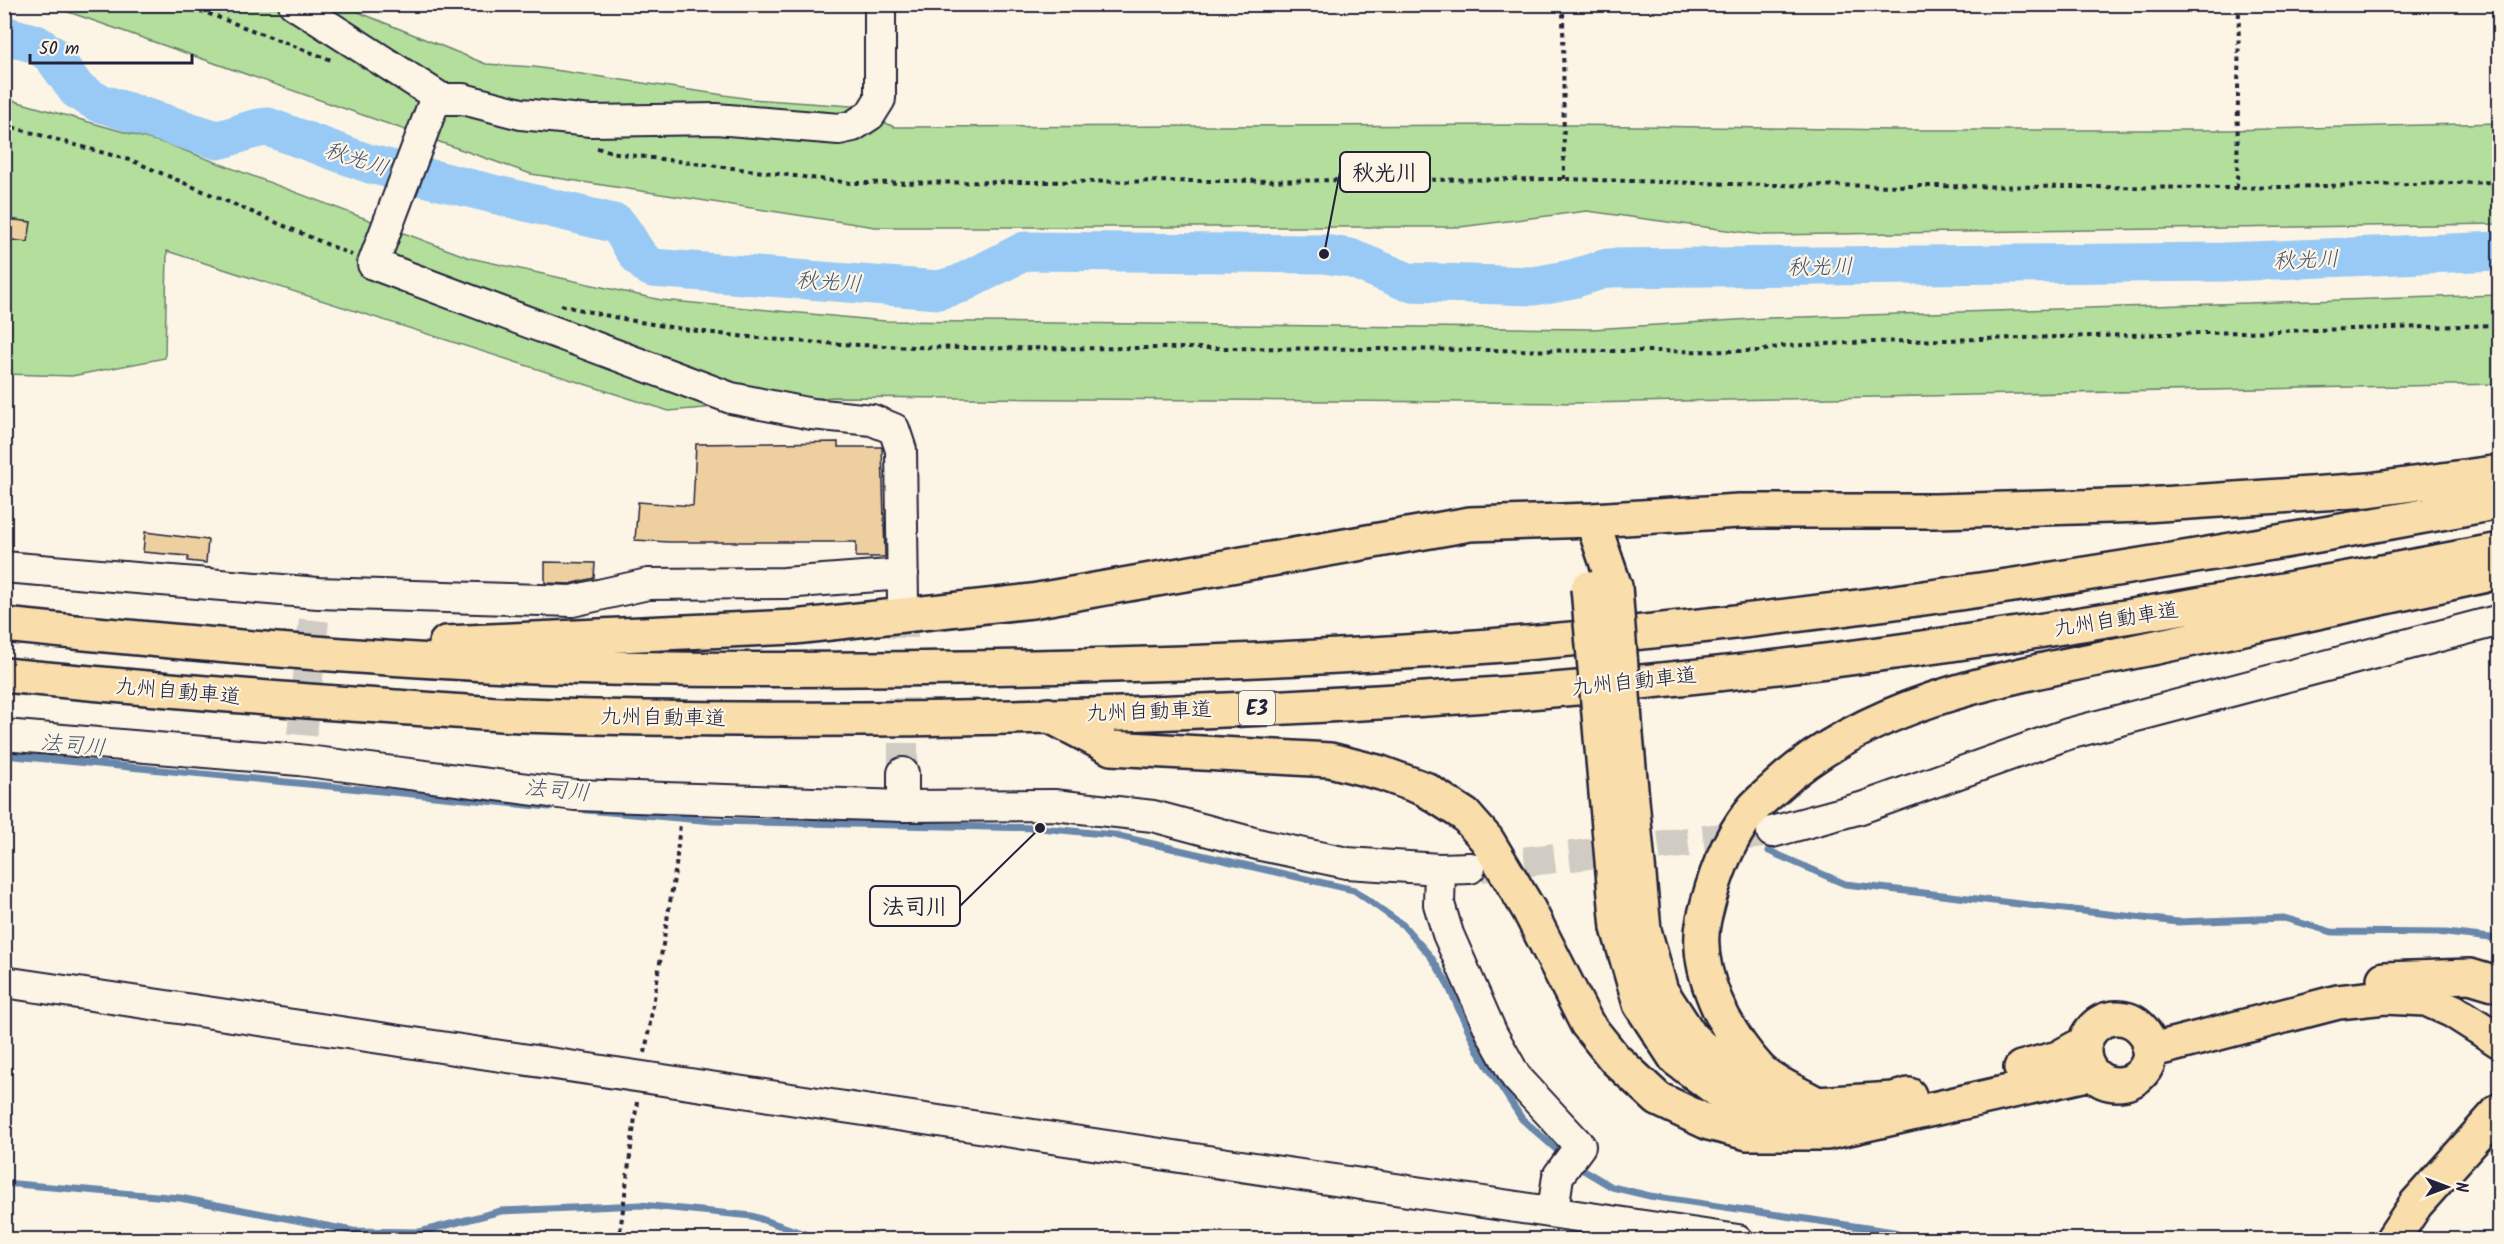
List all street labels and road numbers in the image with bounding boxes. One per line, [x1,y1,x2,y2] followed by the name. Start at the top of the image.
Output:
[2051,594,2181,647] street label: 九州自動車道
[1570,659,1699,705] street label: 九州自動車道
[114,671,242,714] street label: 九州自動車道
[1239,691,1275,725] road number: E3
[1086,694,1213,731] street label: 九州自動車道
[600,701,726,736] street label: 九州自動車道

